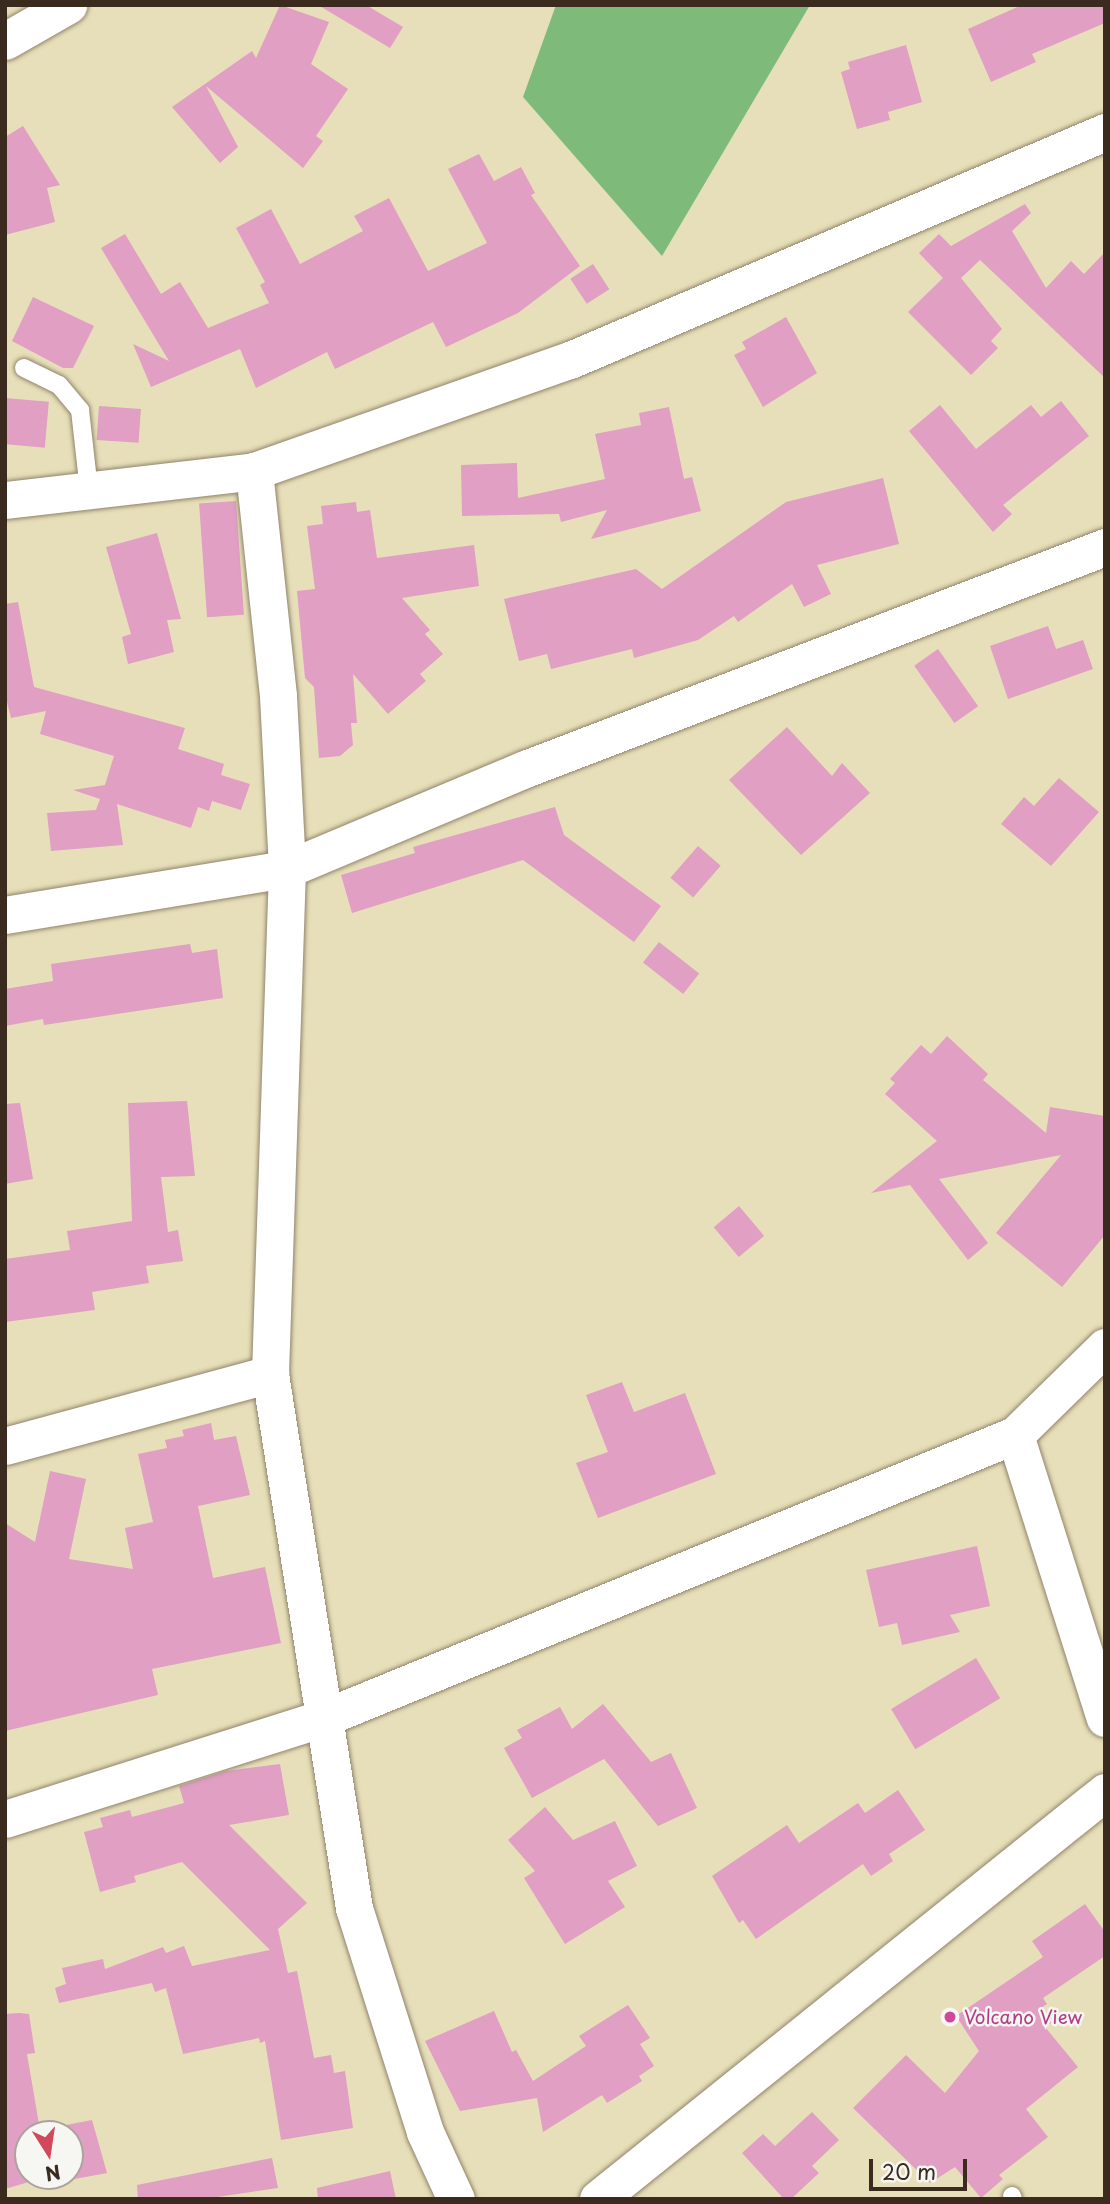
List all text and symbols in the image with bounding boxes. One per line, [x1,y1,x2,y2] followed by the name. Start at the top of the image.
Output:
[964,2006,1082,2028] place label: Volcano View
[942,2009,958,2025] marker: Volcano View
[14,2120,84,2190] north arrow
[872,2144,970,2188] scale bar
[882,2155,936,2187] text: 20 m
[43,2158,63,2189] text: N

